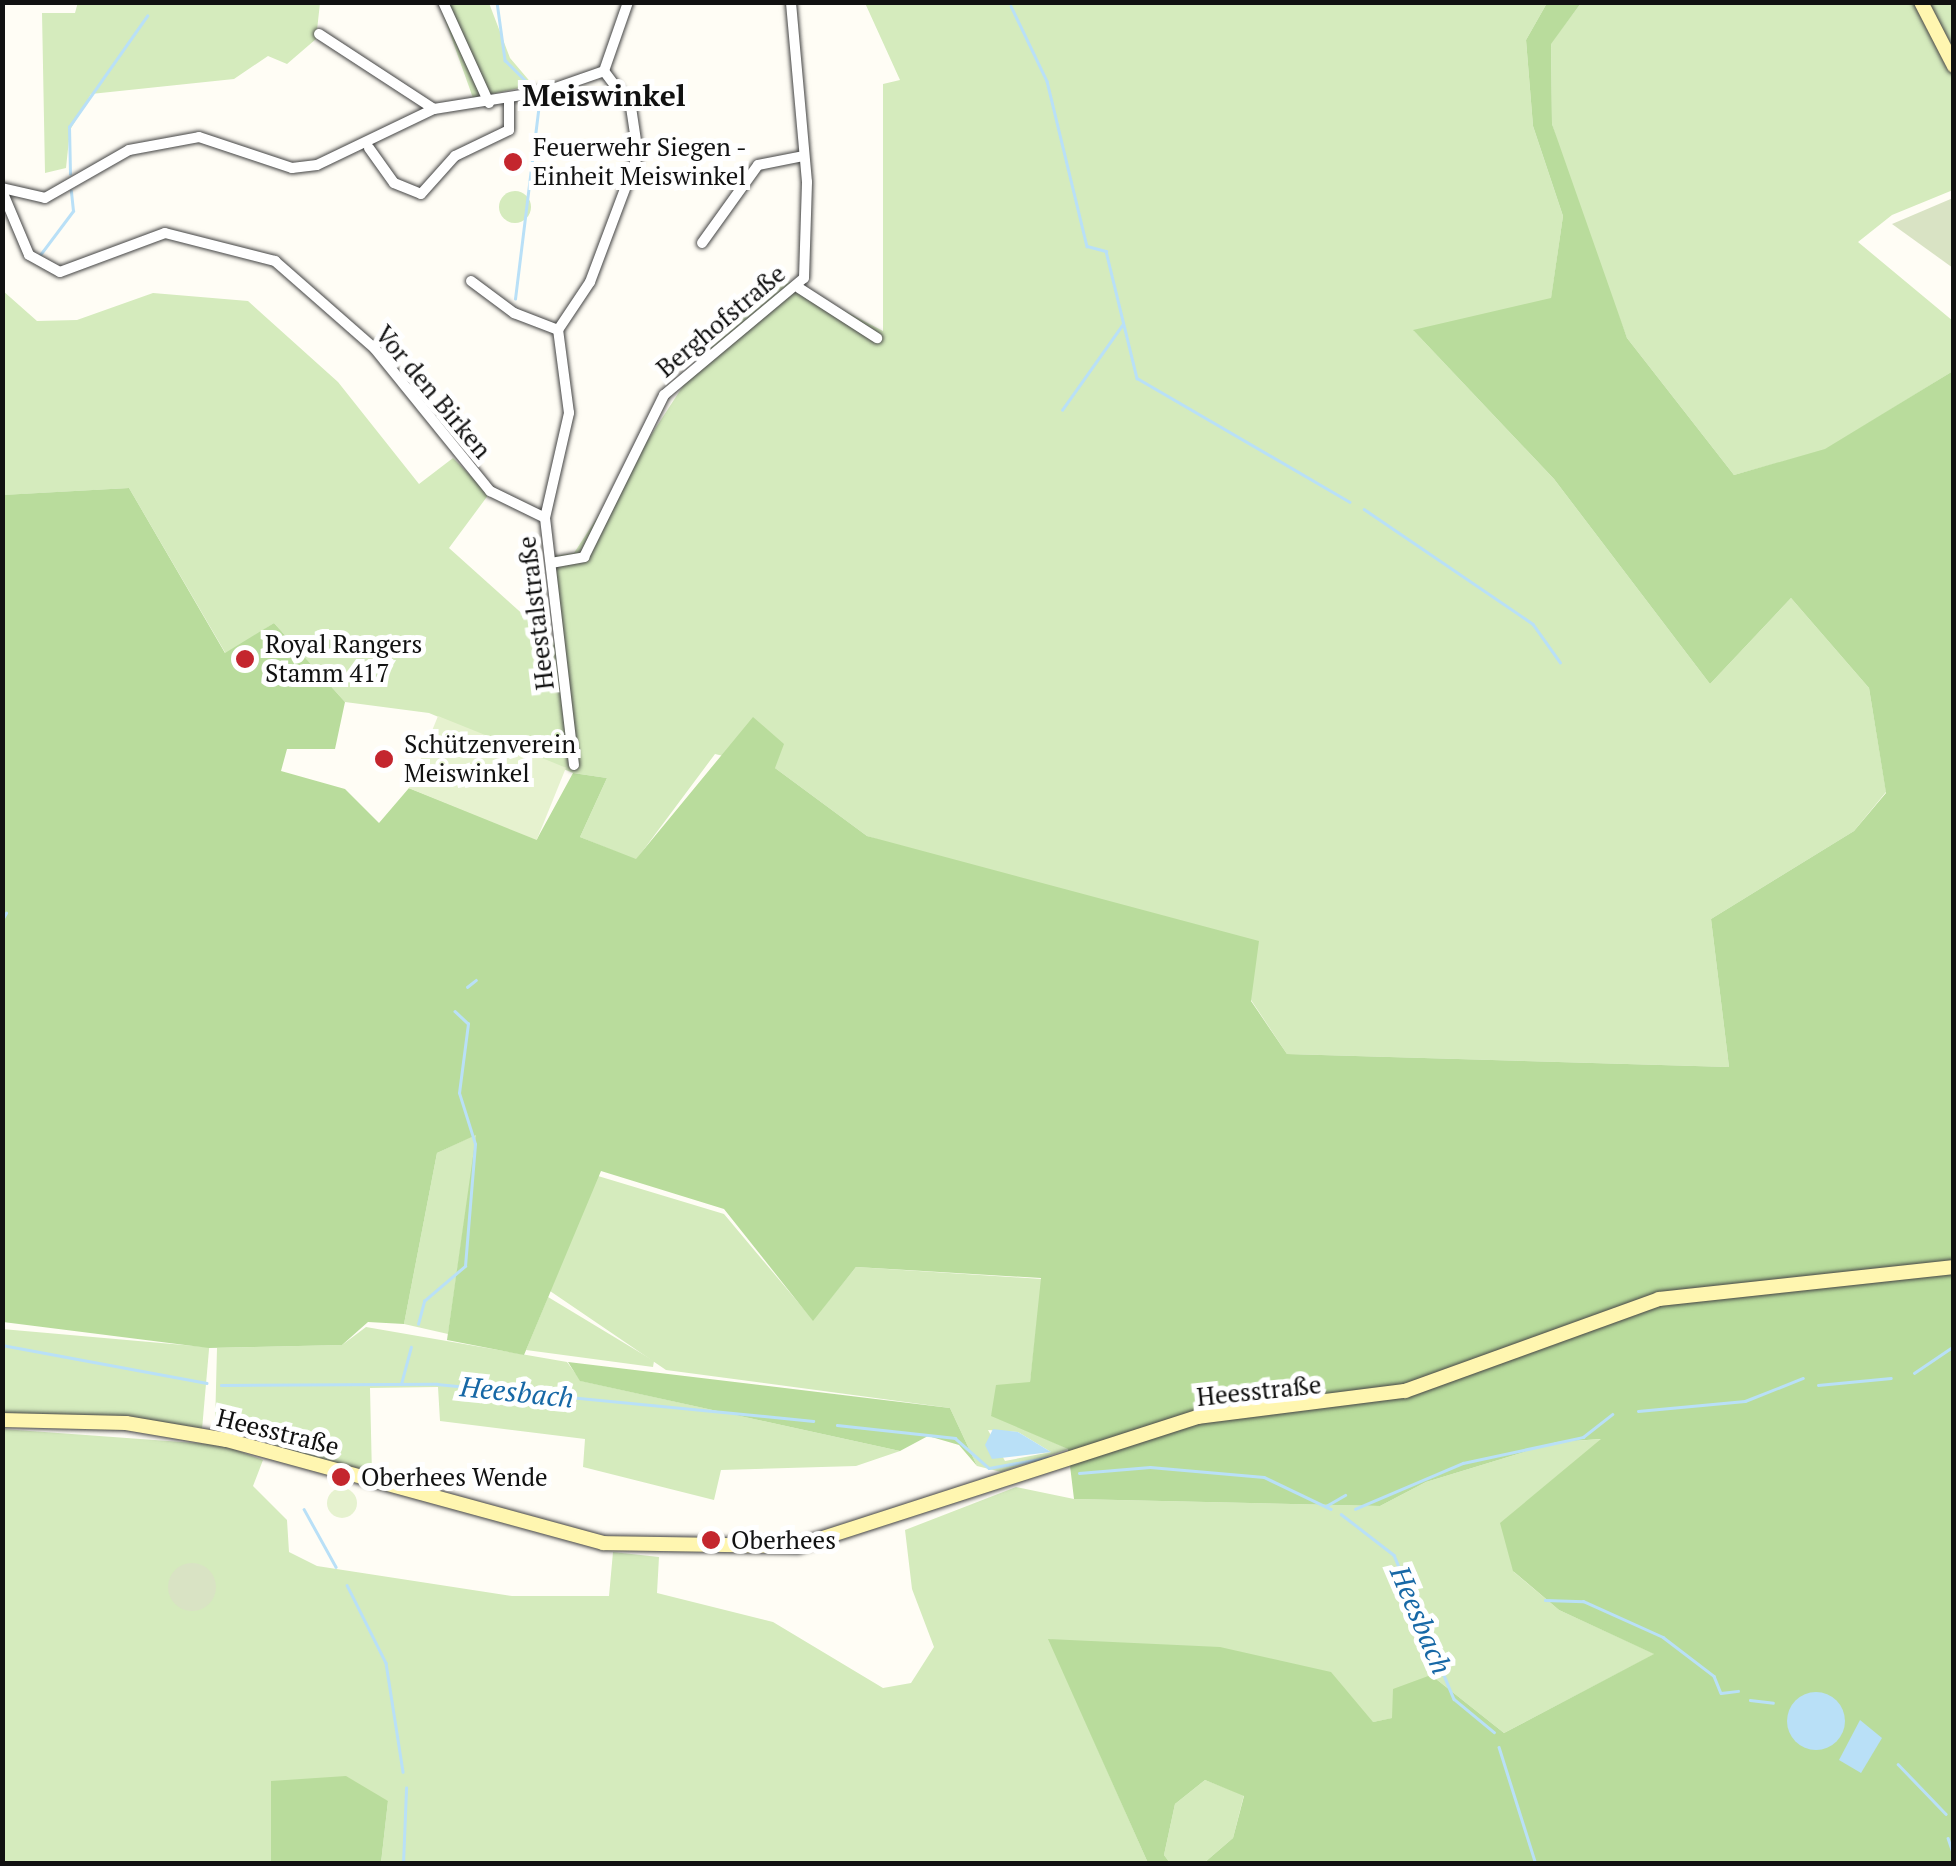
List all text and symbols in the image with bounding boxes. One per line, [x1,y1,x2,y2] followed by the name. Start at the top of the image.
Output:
[522,77,686,113] district label: Meiswinkel
[533,133,748,192] place label: Feuerwehr Siegen - Einheit Meiswinkel
[502,151,524,173] marker: Feuerwehr Siegen - Einheit Meiswinkel
[651,259,791,383] street label: Berghofstraße
[369,319,497,465] street label: Vor den Birken
[512,535,560,691] street label: Heestalstraße
[265,630,422,689] place label: Royal Rangers Stamm 417
[234,648,256,670] marker: Royal Rangers Stamm 417
[404,730,576,789] place label: Schützenverein Meiswinkel
[373,748,395,770] marker: Schützenverein Meiswinkel
[458,1369,576,1415] water label: Heesbach
[1195,1370,1323,1412] street label: Heesstraße
[214,1402,342,1462] street label: Heesstraße
[361,1462,548,1492] place label: Oberhees Wende
[330,1466,352,1488] marker: Oberhees Wende
[731,1525,836,1555] place label: Oberhees
[700,1529,722,1551] marker: Oberhees
[1383,1561,1459,1679] water label: Heesbach

